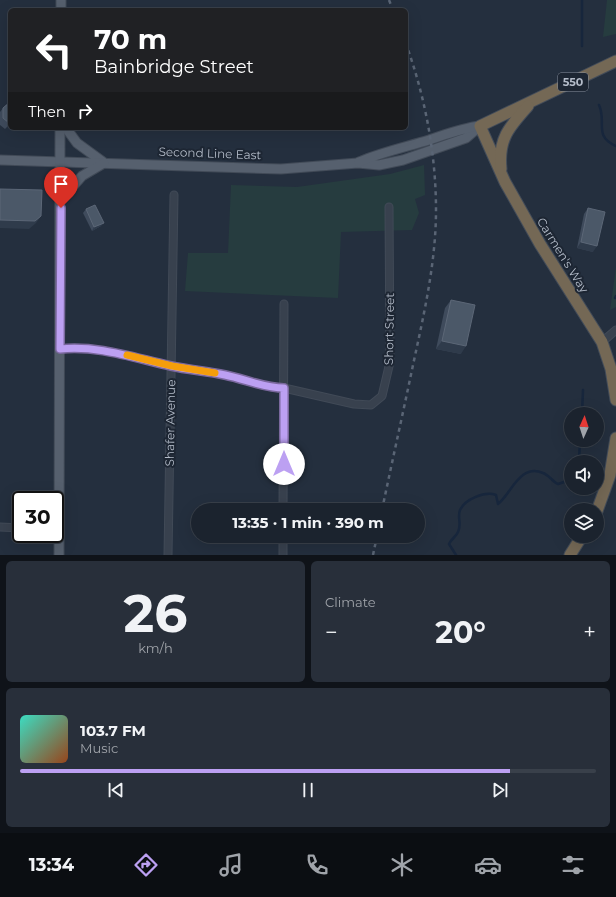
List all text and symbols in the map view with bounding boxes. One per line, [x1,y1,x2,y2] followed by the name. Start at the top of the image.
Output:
[94,22,167,56] text: 70 m
[28,24,80,76] icon: left
[94,56,254,78] text: Bainbridge Street
[558,73,588,91] road number: 550
[74,100,96,122] icon: right
[28,102,66,121] text: Then
[158,144,262,162] street label: Second Line East
[44,167,78,208] pin
[50,173,72,195] icon: arrive
[534,215,592,296] street label: Carmen's Way
[381,293,397,365] street label: Short Street
[162,379,178,467] street label: Shafer Avenue
[564,407,604,447] north arrow
[564,407,604,543] map controls
[263,443,305,485] position arrow
[564,455,604,495] button: sound
[12,491,64,543] speed limit sign: 30
[564,503,604,543] button: layers
[232,513,384,532] text: 13:35 · 1 min · 390 m
[124,582,187,645] text: 26
[325,594,376,610] text: Climate
[435,614,486,651] text: 20°
[325,619,338,646] text: −
[583,619,596,646] text: +
[138,640,173,656] text: km/h
[80,721,146,740] text: 103.7 FM
[80,740,118,756] text: Music
[105,779,127,801] icon: previous
[297,779,319,801] icon: pause
[489,779,511,801] icon: next
[132,851,160,879] icon: directions
[217,851,245,879] icon: music
[303,851,331,879] icon: phone
[388,851,416,879] icon: climate
[474,851,502,879] icon: car
[559,851,587,879] icon: filters
[29,854,74,876] text: 13:34

